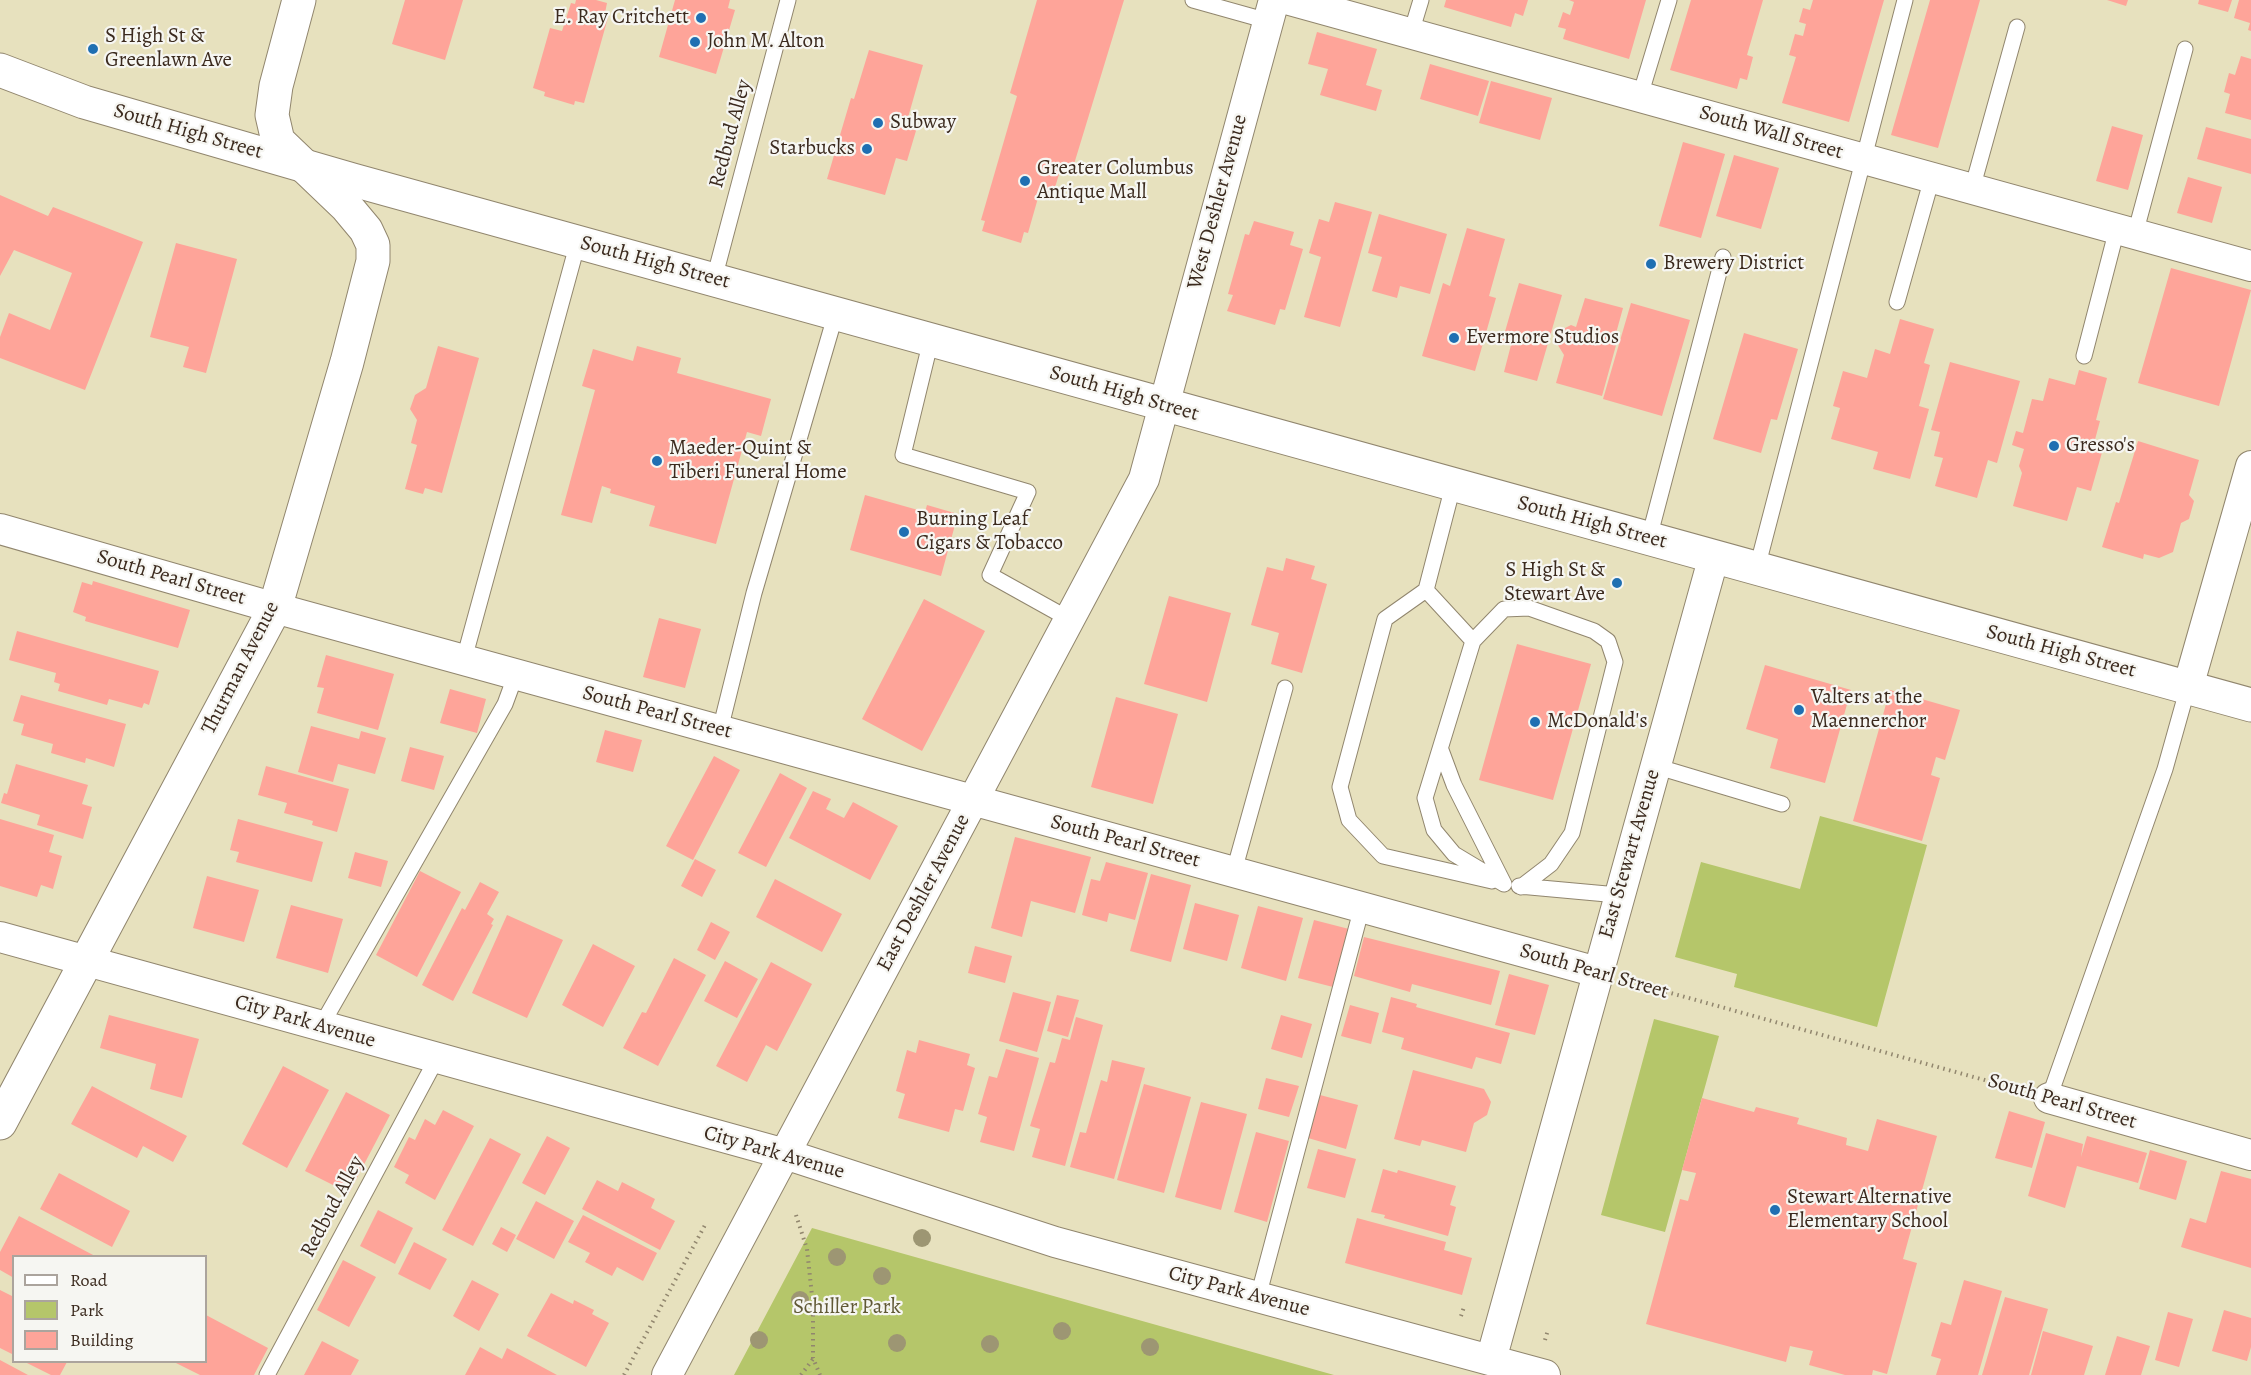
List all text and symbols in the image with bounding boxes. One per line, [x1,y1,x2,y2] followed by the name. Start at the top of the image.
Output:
[554,5,689,31] place label: E. Ray Critchett
[694,11,708,25] marker: E. Ray Critchett
[105,24,232,74] place label: S High St & Greenlawn Ave
[707,29,825,55] place label: John M. Alton
[688,35,702,49] marker: John M. Alton
[86,42,100,56] marker: S High St & Greenlawn Ave
[704,77,758,191] street label: Redbud Alley
[111,99,265,165] street label: South High Street
[1696,100,1846,166] street label: South Wall Street
[890,110,956,136] place label: Subway
[1183,112,1253,292] street label: West Deshler Avenue
[871,116,885,130] marker: Subway
[769,136,855,162] place label: Starbucks
[860,142,874,156] marker: Starbucks
[1037,156,1194,206] place label: Greater Columbus Antique Mall
[1018,174,1032,188] marker: Greater Columbus Antique Mall
[577,231,733,295] street label: South High Street
[1663,251,1804,277] place label: Brewery District
[1644,257,1658,271] marker: Brewery District
[1466,325,1619,351] place label: Evermore Studios
[1447,331,1461,345] marker: Evermore Studios
[1047,361,1201,427] street label: South High Street
[2066,433,2135,459] place label: Gresso's
[669,436,847,486] place label: Maeder-Quint & Tiberi Funeral Home
[2047,439,2061,453] marker: Gresso's
[650,454,664,468] marker: Maeder-Quint & Tiberi Funeral Home
[1514,491,1670,555] street label: South High Street
[916,507,1063,557] place label: Burning Leaf Cigars & Tobacco
[897,525,911,539] marker: Burning Leaf Cigars & Tobacco
[94,545,248,611] street label: South Pearl Street
[1504,558,1605,608] place label: S High St & Stewart Ave
[1610,576,1624,590] marker: S High St & Stewart Ave
[197,597,285,739] street label: Thurman Avenue
[1983,620,2139,684] street label: South High Street
[580,681,734,745] street label: South Pearl Street
[1811,685,1927,735] place label: Valters at the Maennerchor
[1792,703,1806,717] marker: Valters at the Maennerchor
[1547,709,1648,735] place label: McDonald's
[1528,715,1542,729] marker: McDonald's
[1594,767,1666,941] street label: East Stewart Avenue
[872,810,976,976] street label: East Deshler Avenue
[1048,810,1202,874] street label: South Pearl Street
[1517,939,1671,1005] street label: South Pearl Street
[232,990,378,1054] street label: City Park Avenue
[1985,1069,2139,1135] street label: South Pearl Street
[701,1121,847,1185] street label: City Park Avenue
[296,1152,370,1262] street label: Redbud Alley
[1787,1185,1952,1235] place label: Stewart Alternative Elementary School
[1768,1203,1782,1217] marker: Stewart Alternative Elementary School
[12,1255,207,1363] legend
[1166,1261,1312,1323] street label: City Park Avenue
[70,1268,107,1292] text: Road
[793,1295,901,1321] park label: Schiller Park
[70,1298,104,1322] text: Park
[70,1328,134,1352] text: Building

